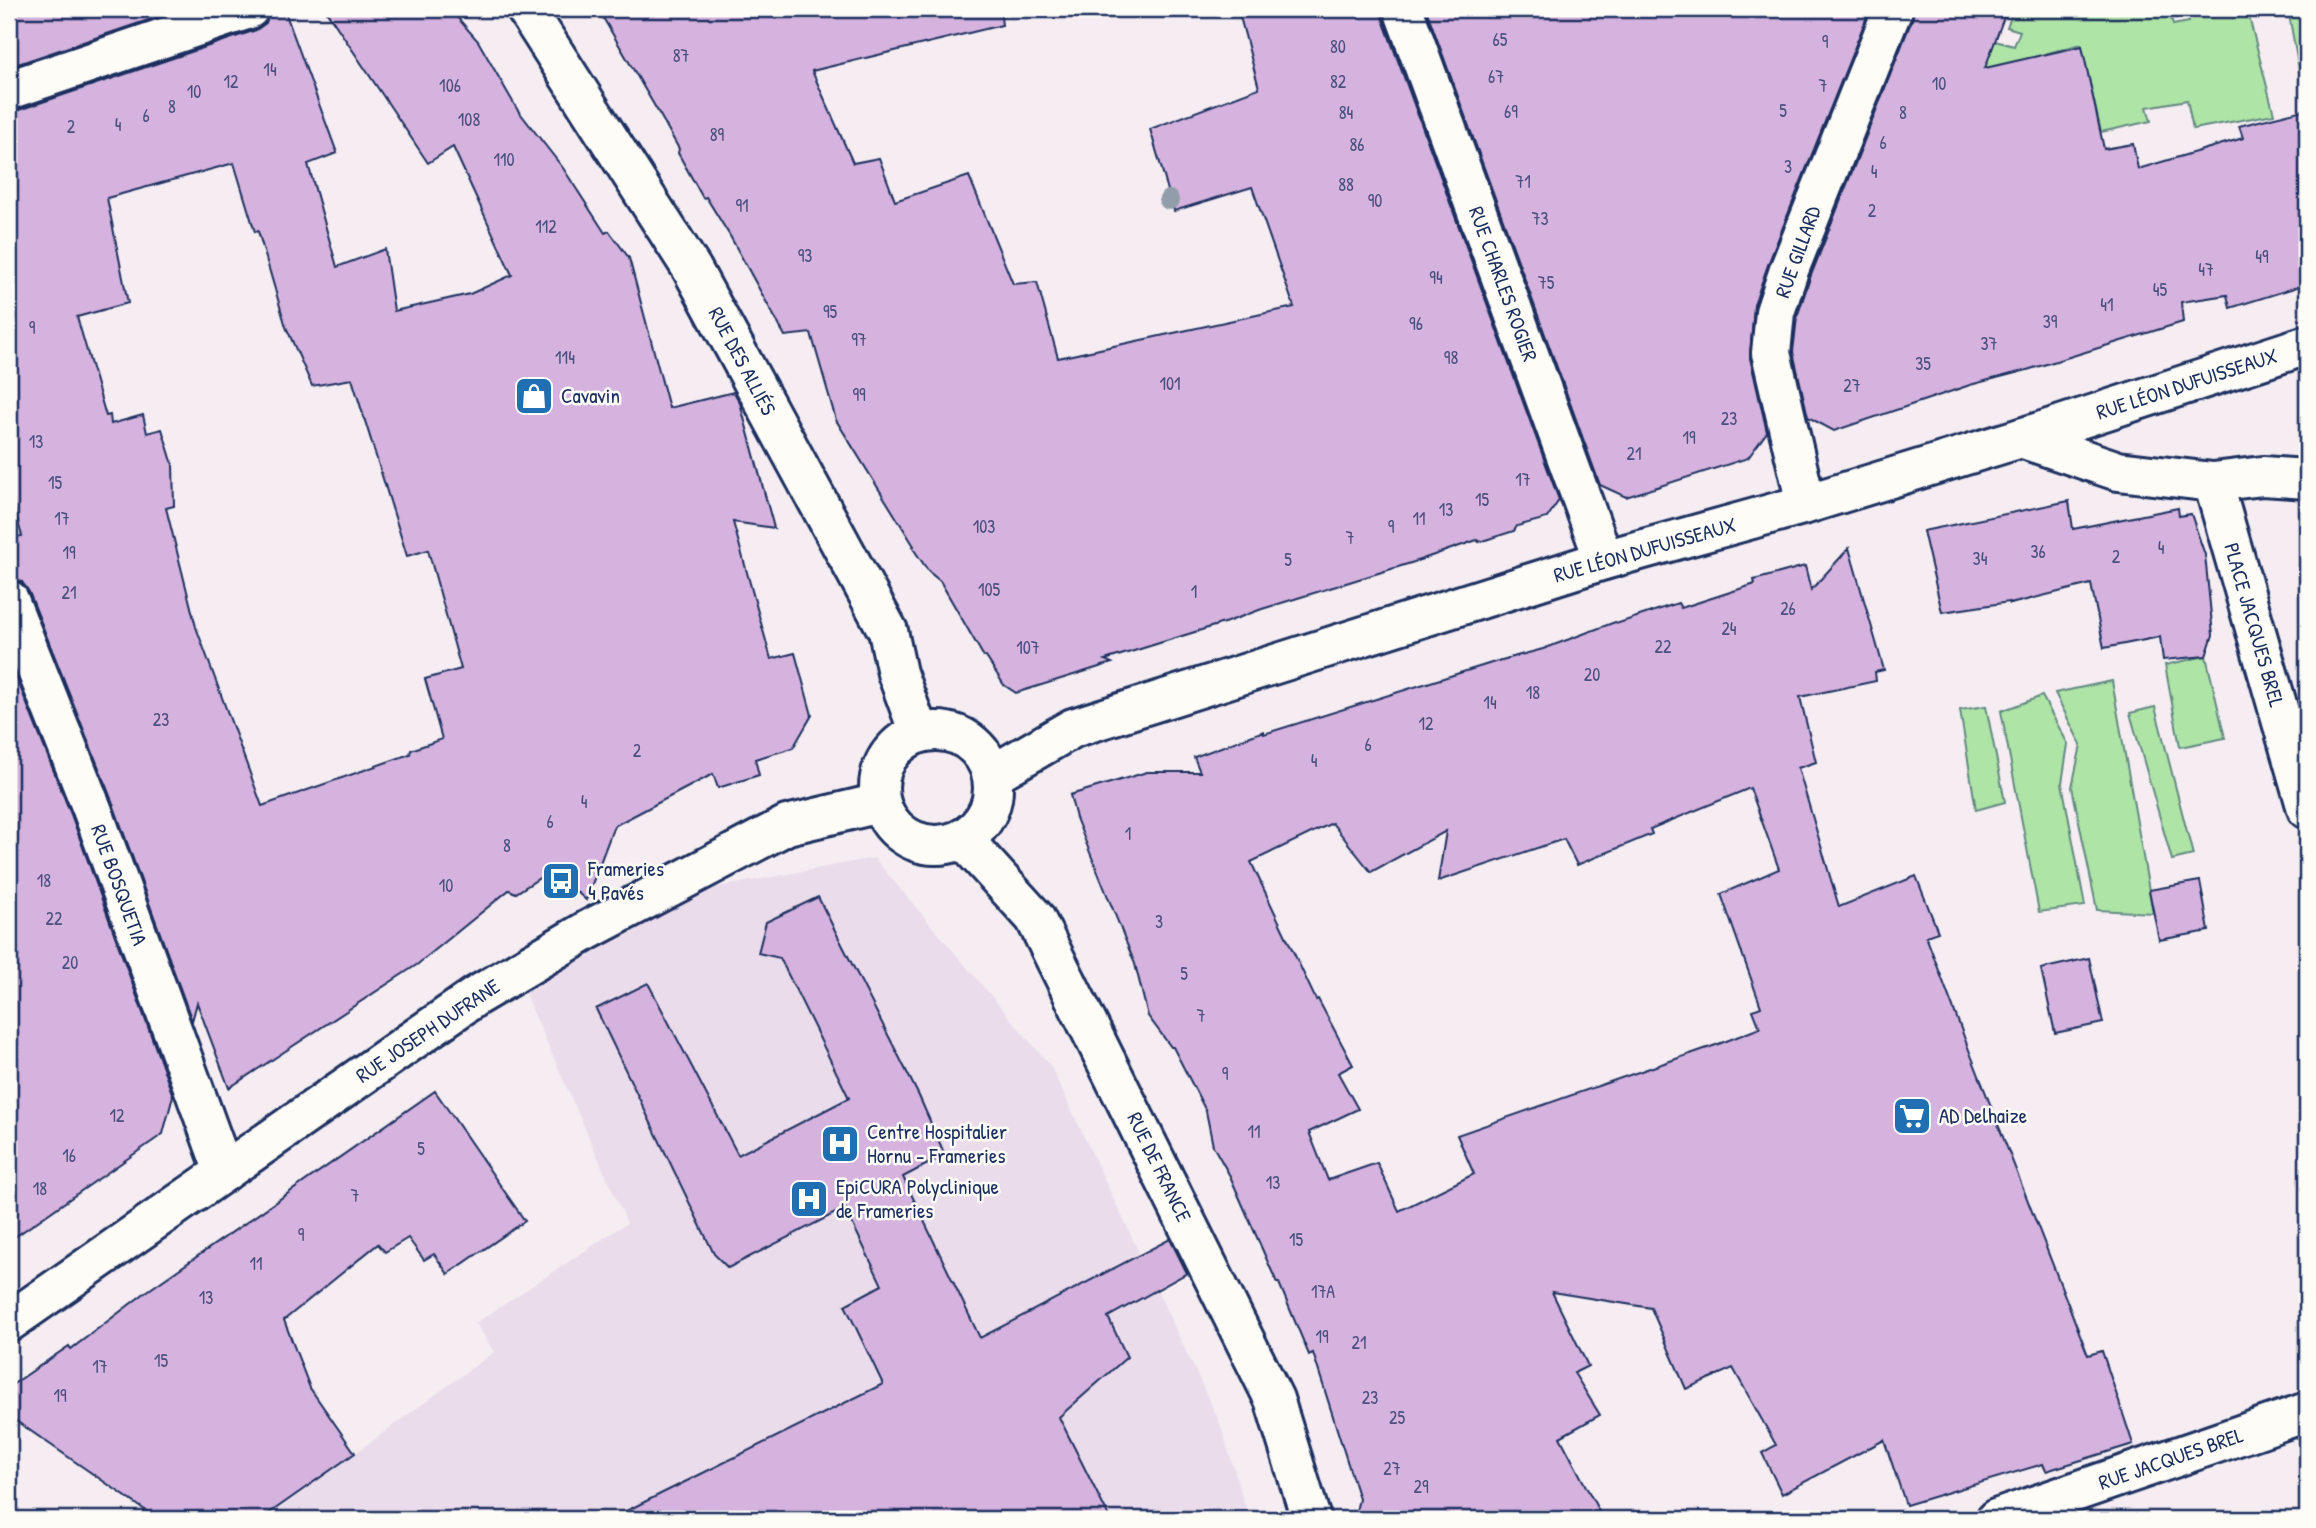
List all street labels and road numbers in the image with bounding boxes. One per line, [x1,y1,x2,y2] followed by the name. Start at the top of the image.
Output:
[1462,202,1545,365] street label: RUE CHARLES ROGIER
[1768,202,1828,302] street label: RUE GILLARD
[702,302,783,420] street label: RUE DES ALLIÉS
[2093,340,2281,426] street label: RUE LÉON DUFUISSEAUX
[1550,509,1740,589] street label: RUE LÉON DUFUISSEAUX
[2217,539,2292,711] street label: PLACE JACQUES BREL
[84,820,155,949] street label: RUE BOSQUETIA
[350,972,505,1090] street label: RUE JOSEPH DUFRANE
[1120,1107,1199,1227] street label: RUE DE FRANCE
[2095,1420,2247,1497] street label: RUE JACQUES BREL

